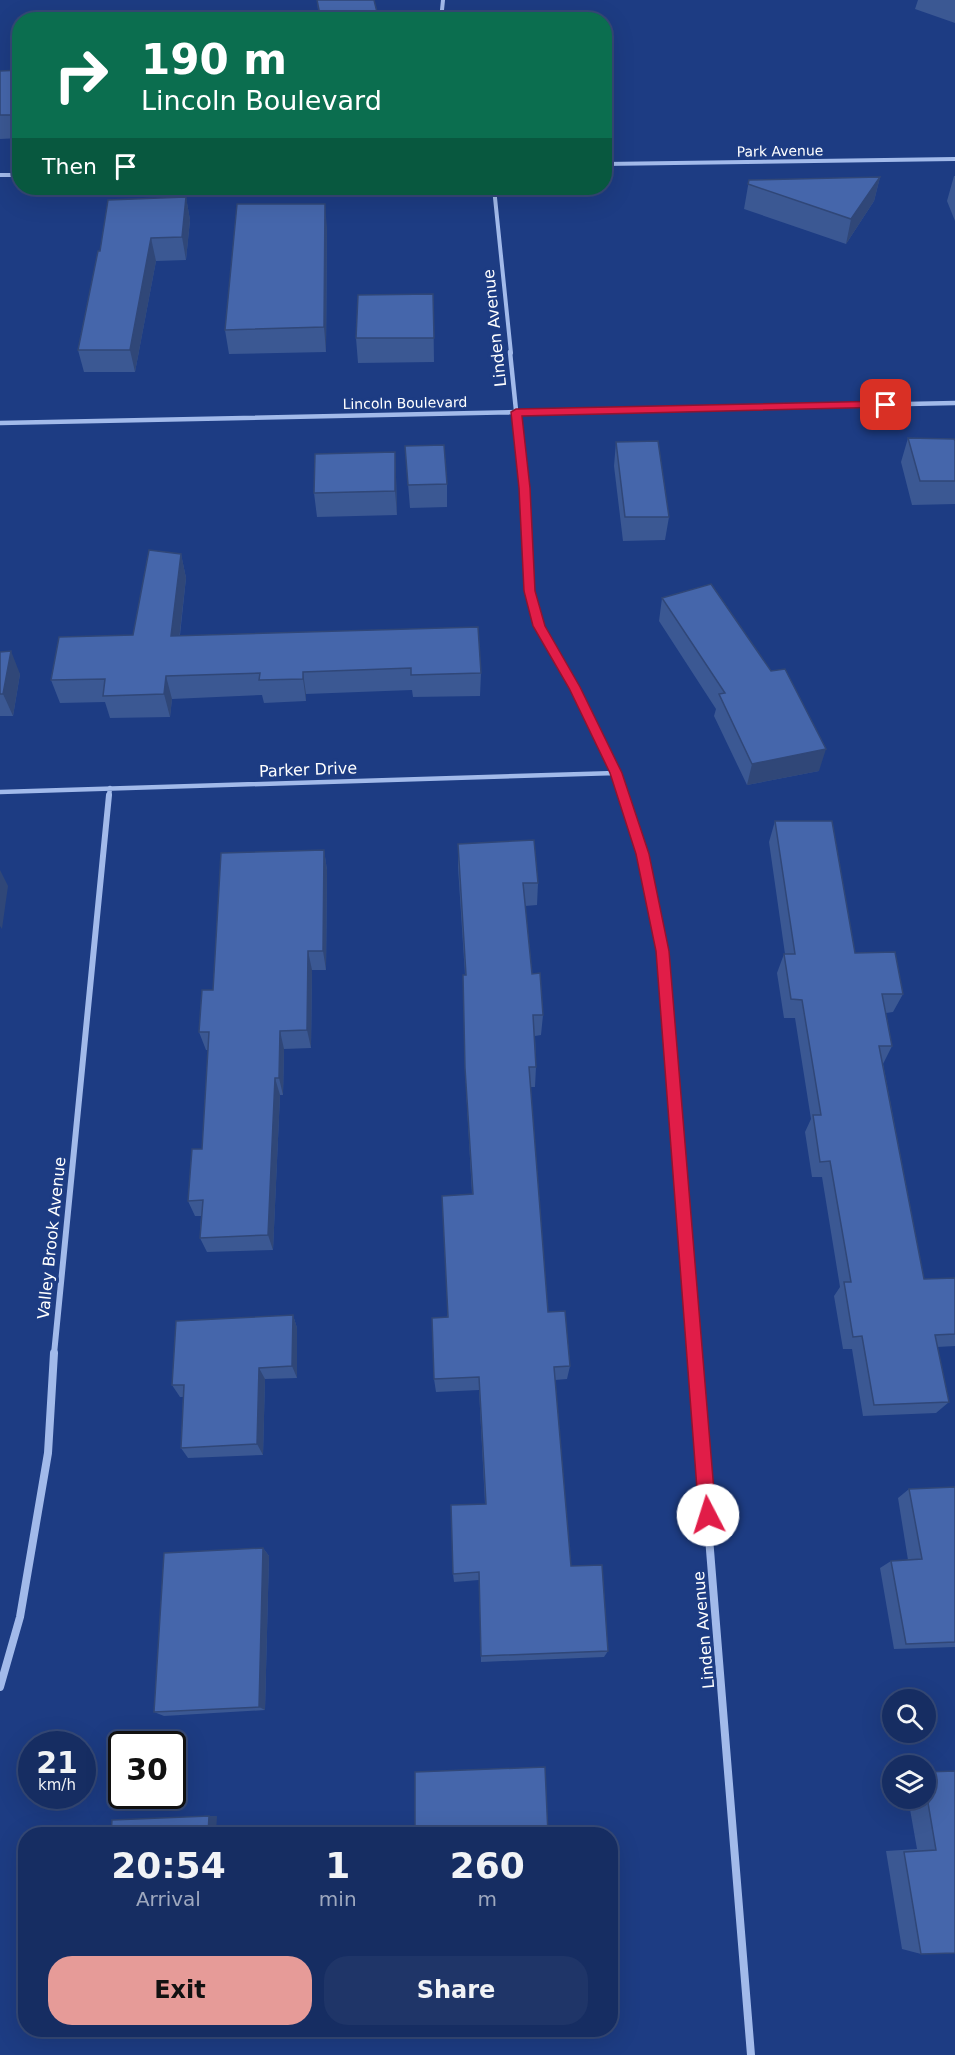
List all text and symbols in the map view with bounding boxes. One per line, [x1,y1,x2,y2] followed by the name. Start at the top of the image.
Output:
[141,35,287,84] text: 190 m
[42,36,120,114] icon: right
[141,85,382,116] text: Lincoln Boulevard
[736,142,824,160] street label: Park Avenue
[109,150,142,183] icon: arrive
[42,154,97,179] text: Then
[479,268,510,388] street label: Linden Avenue
[860,379,911,430] pin
[869,388,902,421] icon: arrive
[342,394,468,412] street label: Lincoln Boulevard
[259,758,357,781] street label: Parker Drive
[34,1156,69,1320] street label: Valley Brook Avenue
[676,1483,740,1547] position arrow
[689,1570,718,1690] street label: Linden Avenue
[882,1689,936,1809] map controls
[882,1689,936,1743] button: search
[108,1731,186,1809] speed limit sign: 30
[36,1745,78,1780] text: 21
[882,1755,936,1809] button: layers
[38,1776,76,1794] text: km/h
[111,1845,226,1886] text: 20:54
[325,1845,350,1886] text: 1
[450,1845,525,1886] text: 260
[136,1887,201,1911] text: Arrival
[319,1887,357,1911] text: min
[478,1887,497,1911] text: m
[48,1956,312,2025] button: Exit
[324,1956,588,2025] button: Share

